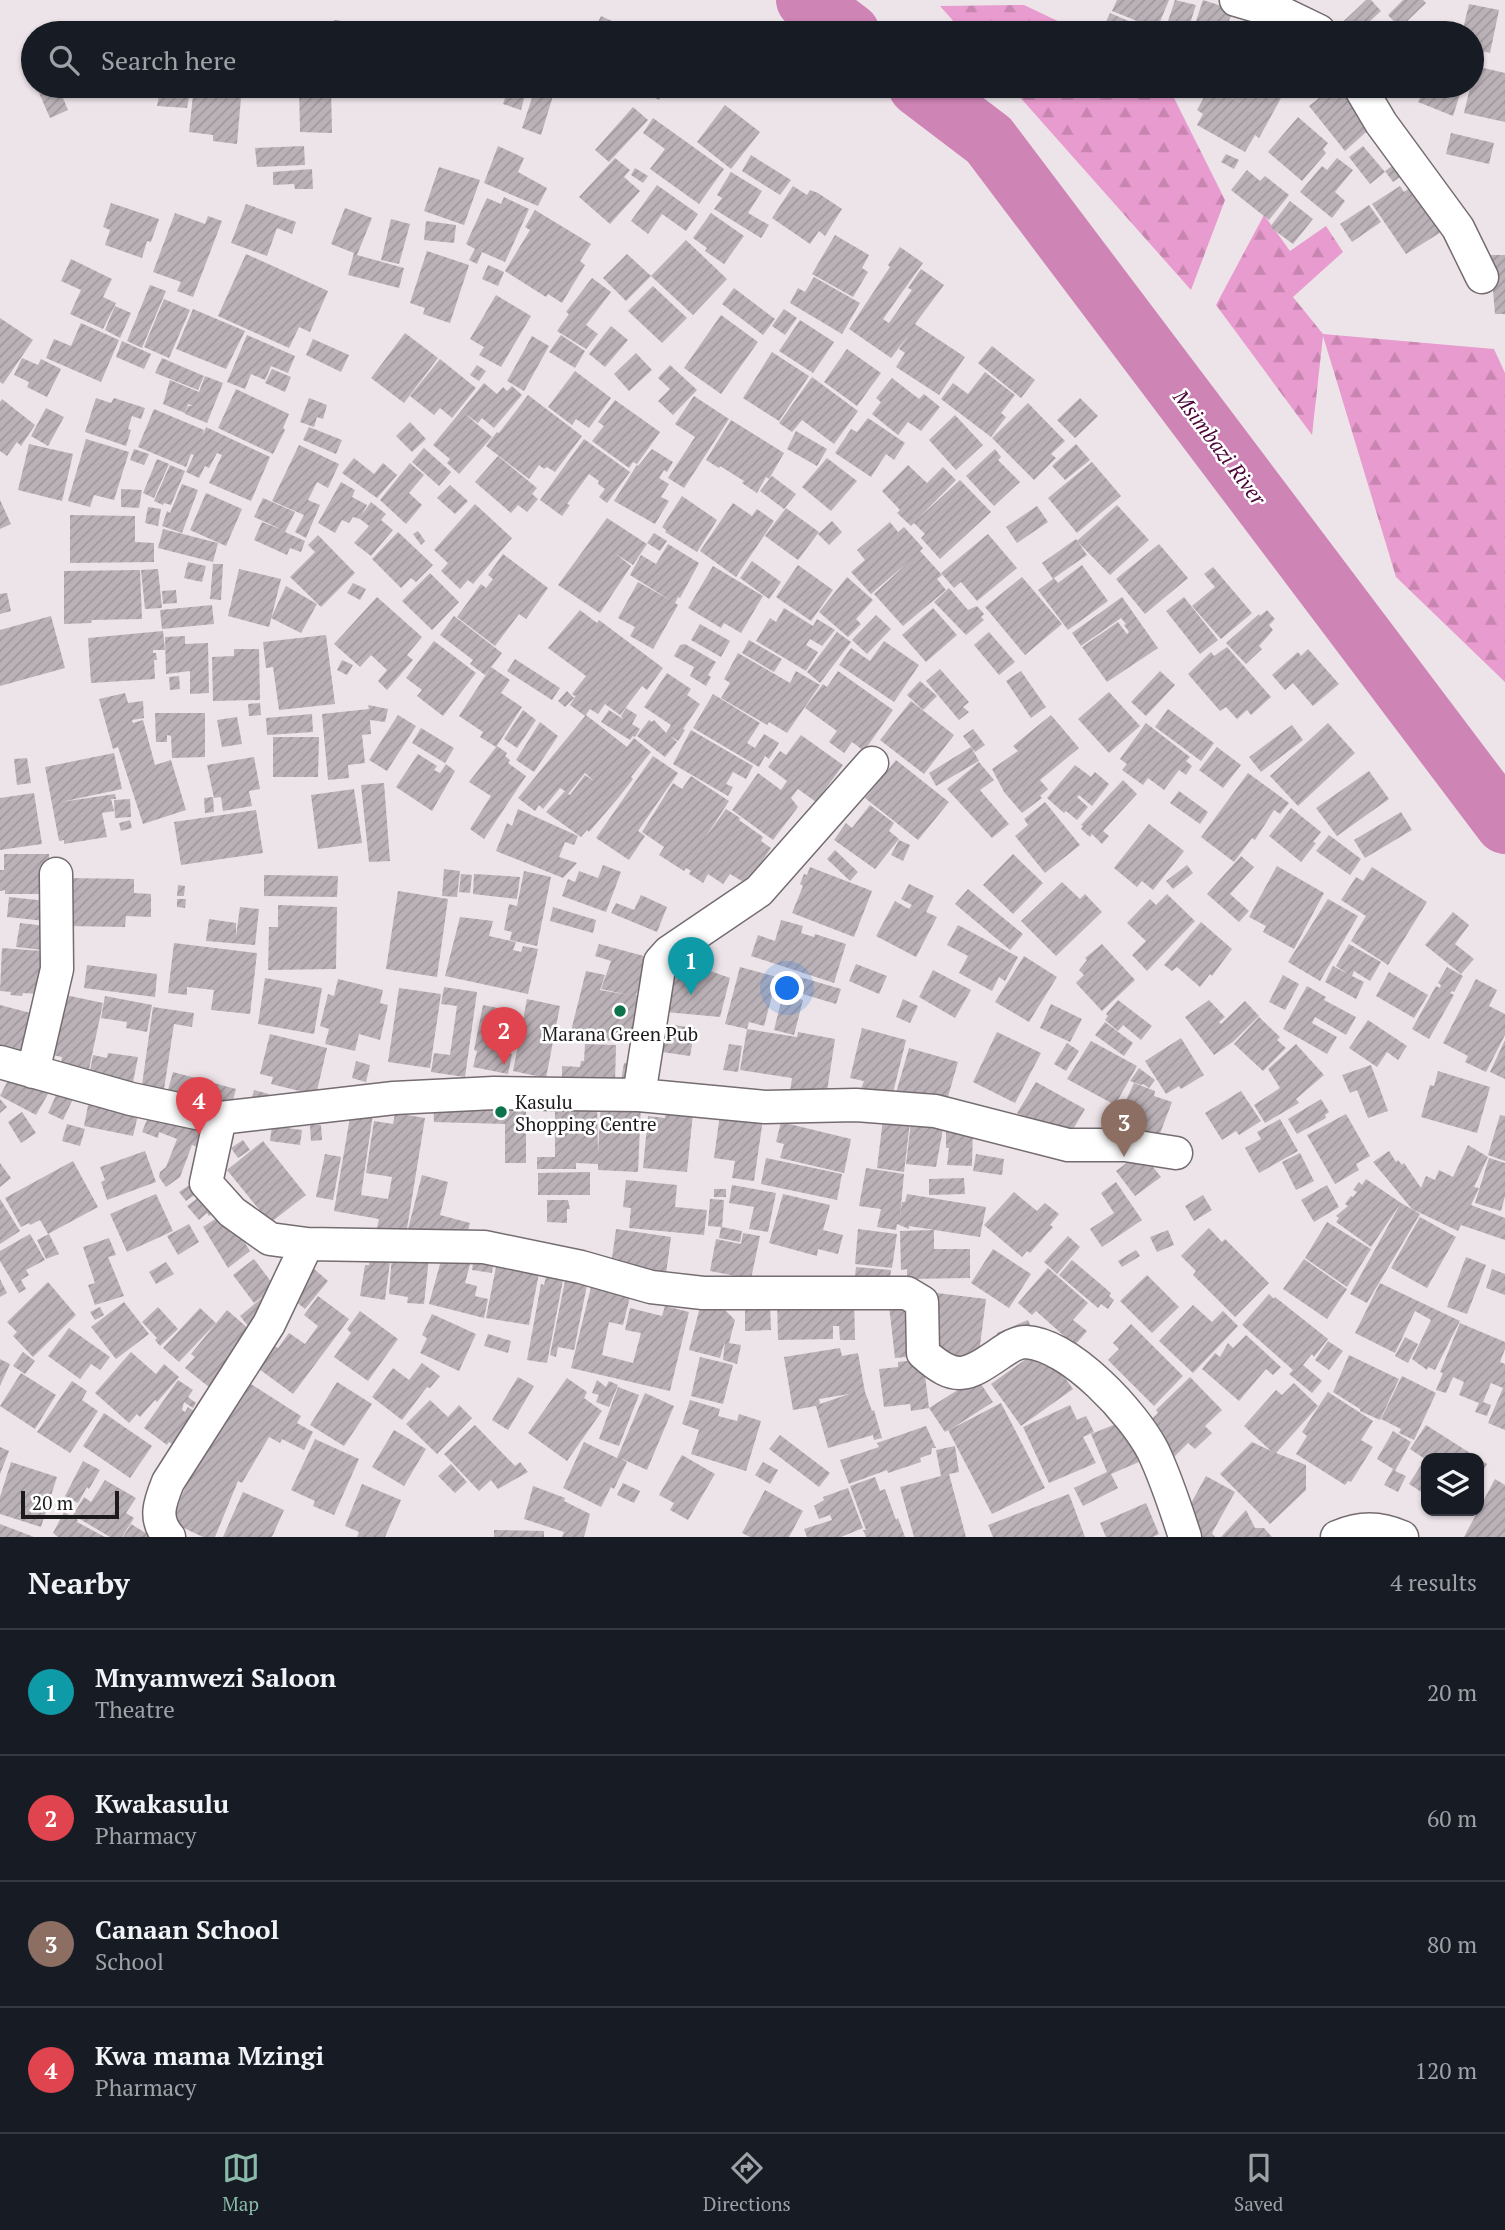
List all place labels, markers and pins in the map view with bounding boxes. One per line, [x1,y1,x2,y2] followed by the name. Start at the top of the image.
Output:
[668,937,714,995] pin: 1
[612,1003,628,1019] marker: Marana Green Pub
[481,1007,527,1065] pin: 2
[542,1021,698,1046] place label: Marana Green Pub
[176,1077,222,1135] pin: 4
[515,1089,657,1136] place label: Kasulu Shopping Centre
[1101,1099,1147,1157] pin: 3
[493,1104,509,1120] marker: Kasulu Shopping Centre

